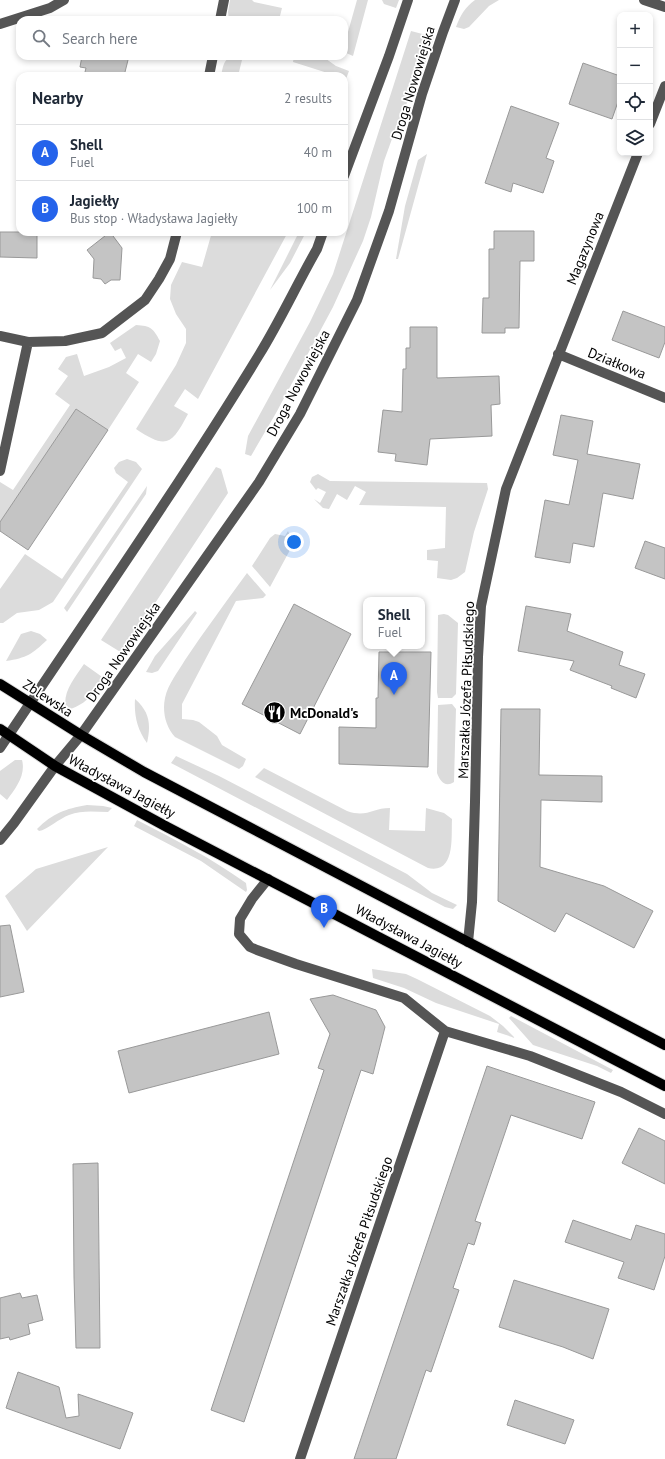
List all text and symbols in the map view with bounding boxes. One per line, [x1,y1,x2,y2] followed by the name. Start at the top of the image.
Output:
[617,12,653,156] map controls
[617,12,653,48] button: +
[16,16,348,60] search box
[387,24,439,142] street label: Droga Nowowiejska
[30,27,52,49] icon: search
[62,29,138,48] text: Search here
[617,48,653,84] button: −
[617,84,653,120] button: locate
[32,87,83,109] text: Nearby
[284,90,332,107] text: 2 results
[617,120,653,156] button: layers
[70,135,103,154] text: Shell
[41,144,49,161] text: A
[304,144,332,161] text: 40 m
[70,154,94,171] text: Fuel
[70,191,119,210] text: Jagiełły
[41,200,49,217] text: B
[297,200,332,217] text: 100 m
[562,209,608,287] street label: Magazynowa
[70,210,238,227] text: Bus stop · Władysława Jagiełły
[262,326,334,439] street label: Droga Nowowiejska
[585,343,649,383] street label: Działkowa
[284,532,304,552] your location
[363,597,425,649] popup
[82,598,164,706] street label: Droga Nowowiejska
[454,601,478,779] street label: Marszałka Józefa Piłsudskiego
[378,605,410,624] text: Shell
[378,624,402,641] text: Fuel
[381,662,407,695] pin: A
[20,675,76,721] street label: Zblewska
[262,700,288,726] restaurant icon: McDonald's
[290,704,359,722] place label: McDonald's
[65,750,179,822] street label: Władysława Jagiełły
[311,895,337,928] pin: B
[352,900,466,972] street label: Władysława Jagiełły
[322,1154,396,1328] street label: Marszałka Józefa Piłsudskiego

